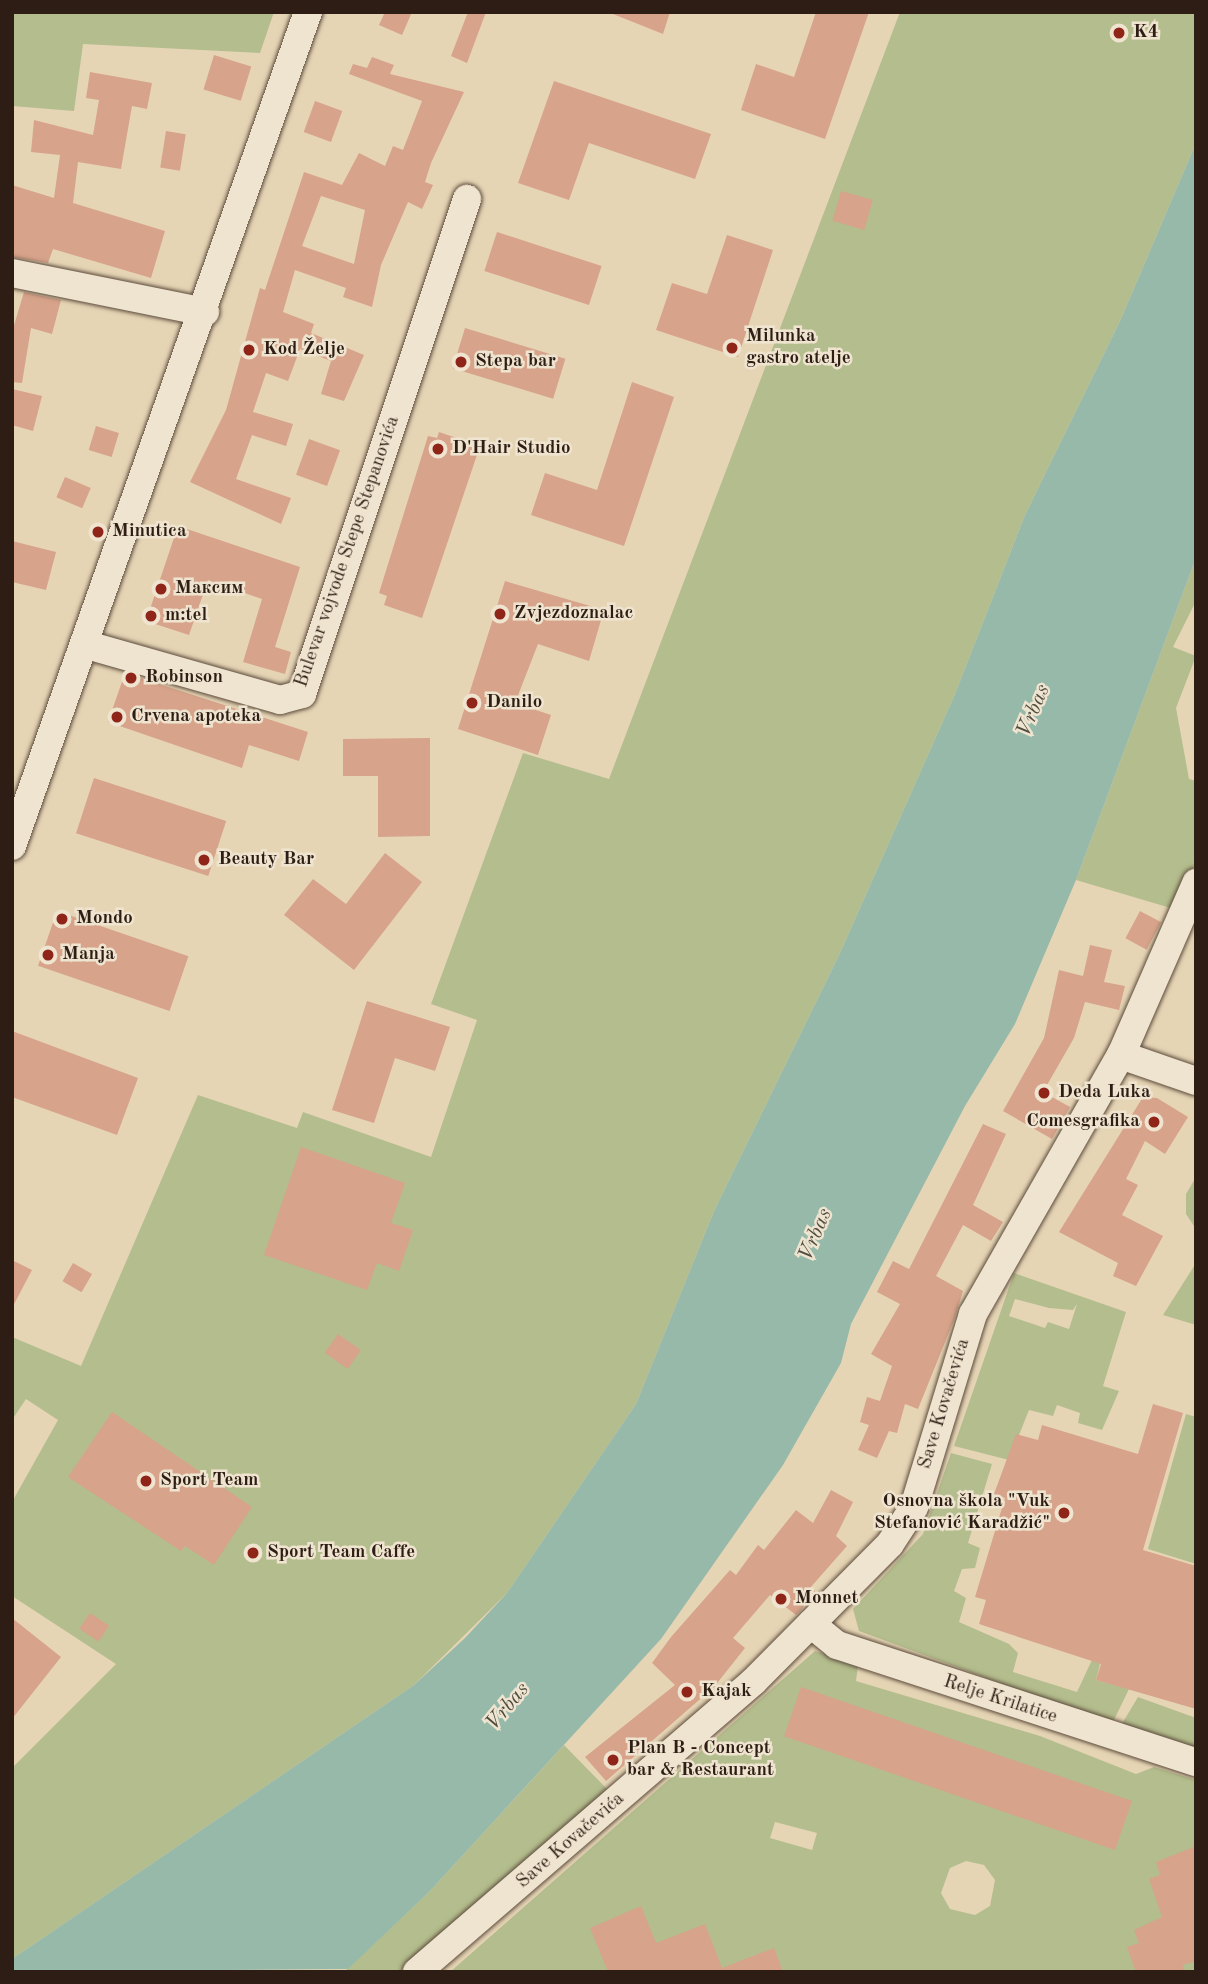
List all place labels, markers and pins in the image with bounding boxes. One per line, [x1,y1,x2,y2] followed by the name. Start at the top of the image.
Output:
[1133,22,1159,44] place label: K4
[1111,25,1127,41] marker: K4
[746,326,851,370] place label: Milunka gastro atelje
[263,339,345,361] place label: Kod Želje
[724,340,740,356] marker: Milunka gastro atelje
[241,342,257,358] marker: Kod Želje
[475,351,556,373] place label: Stepa bar
[453,354,469,370] marker: Stepa bar
[452,438,571,460] place label: D'Hair Studio
[430,441,446,457] marker: D'Hair Studio
[112,521,187,543] place label: Minutica
[90,524,106,540] marker: Minutica
[175,578,243,600] place label: Максим
[153,581,169,597] marker: Максим
[514,603,633,625] place label: Zvjezdoznalac
[165,605,207,627] place label: m:tel
[492,606,508,622] marker: Zvjezdoznalac
[143,608,159,624] marker: m:tel
[145,667,223,689] place label: Robinson
[123,670,139,686] marker: Robinson
[486,692,542,714] place label: Danilo
[464,695,480,711] marker: Danilo
[131,706,261,728] place label: Crvena apoteka
[109,709,125,725] marker: Crvena apoteka
[218,849,314,871] place label: Beauty Bar
[196,852,212,868] marker: Beauty Bar
[76,908,133,930] place label: Mondo
[54,911,70,927] marker: Mondo
[62,944,115,966] place label: Manja
[40,947,56,963] marker: Manja
[1058,1082,1151,1104] place label: Deda Luka
[1036,1085,1052,1101] marker: Deda Luka
[1026,1111,1140,1133] place label: Comesgrafika
[1146,1114,1162,1130] marker: Comesgrafika
[160,1470,258,1492] place label: Sport Team
[138,1473,154,1489] marker: Sport Team
[874,1491,1050,1535] place label: Osnovna škola "Vuk Stefanović Karadžić"
[1056,1505,1072,1521] marker: Osnovna škola "Vuk Stefanović Karadžić"
[267,1542,415,1564] place label: Sport Team Caffe
[245,1545,261,1561] marker: Sport Team Caffe
[795,1588,858,1610] place label: Monnet
[773,1591,789,1607] marker: Monnet
[701,1681,752,1703] place label: Kajak
[679,1684,695,1700] marker: Kajak
[627,1738,774,1782] place label: Plan B - Concept bar & Restaurant
[605,1752,621,1768] marker: Plan B - Concept bar & Restaurant

